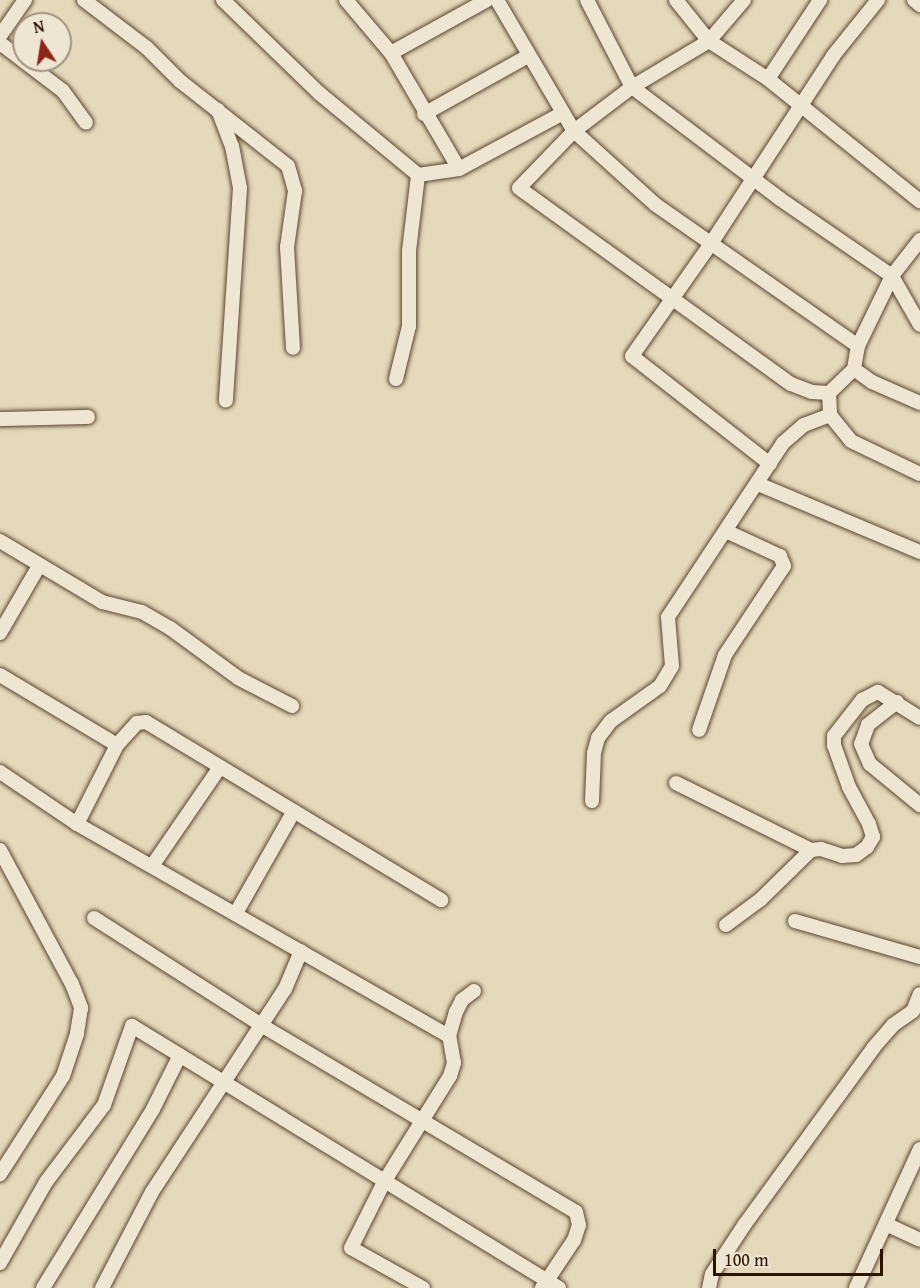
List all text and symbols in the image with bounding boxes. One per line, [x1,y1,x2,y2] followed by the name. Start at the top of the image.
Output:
[12,12,72,72] north arrow
[31,14,46,39] text: N
[716,1237,886,1275] scale bar
[724,1246,769,1273] text: 100 m

